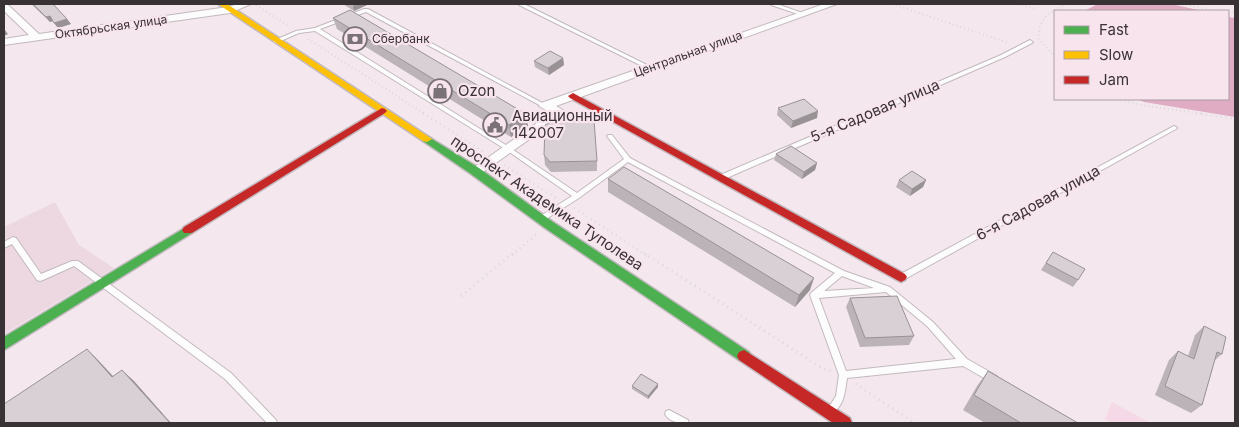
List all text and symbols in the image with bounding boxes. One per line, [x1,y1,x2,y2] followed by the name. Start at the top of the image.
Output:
[1054,10,1229,100] legend
[54,11,168,42] street label: Октябрьская улица
[1099,20,1129,39] text: Fast
[342,26,368,52] bank icon: Сбербанк
[632,27,744,80] street label: Центральная улица
[372,31,430,46] place label: Сбербанк
[1099,45,1133,64] text: Slow
[1099,70,1129,89] text: Jam
[807,75,942,146] street label: 5-я Садовая улица
[427,78,453,104] shop icon: Ozon
[458,81,495,100] place label: Ozon
[512,106,613,142] place label: Авиационный 142007
[482,112,508,138] public building icon: Авиационный 142007
[447,131,647,274] street label: проспект Академика Туполева
[973,161,1103,244] street label: 6-я Садовая улица

